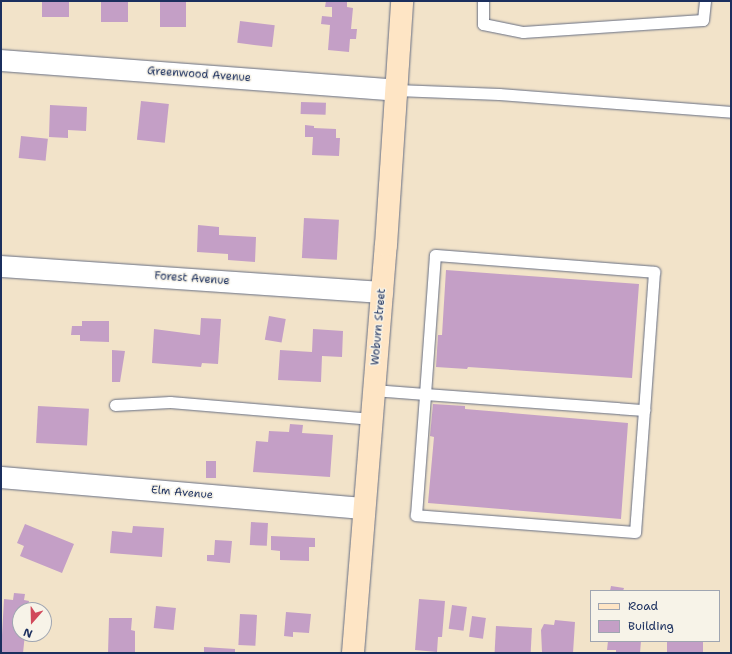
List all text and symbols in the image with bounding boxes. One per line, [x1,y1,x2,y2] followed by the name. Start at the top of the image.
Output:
[147,65,251,85] street label: Greenwood Avenue
[154,270,230,288] street label: Forest Avenue
[369,288,389,366] street label: Woburn Street
[151,484,213,502] street label: Elm Avenue
[590,590,720,642] legend
[628,598,658,614] text: Road
[12,602,52,642] north arrow
[628,618,674,634] text: Building
[21,624,35,641] text: N

